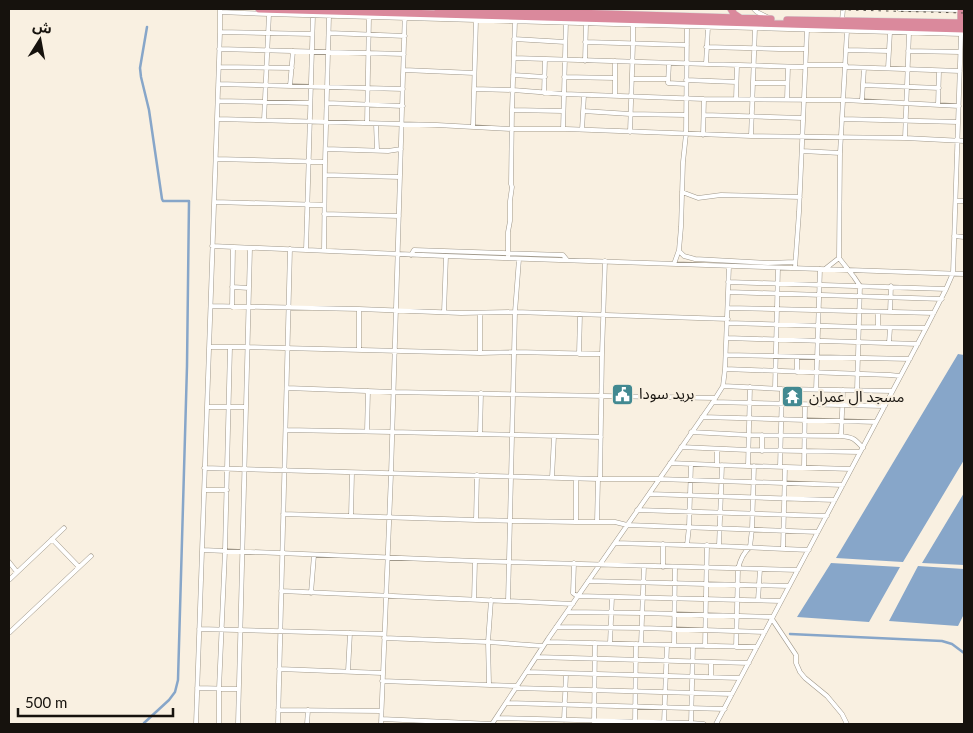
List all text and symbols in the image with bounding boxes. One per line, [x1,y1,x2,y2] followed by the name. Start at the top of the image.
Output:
[15,15,65,65] north arrow
[32,17,54,37] text: ش
[611,382,635,406] public building icon: بريد سودا
[639,384,694,403] place label: بريد سودا
[781,385,805,409] temple icon: مسجد ال عمران
[809,387,904,406] place label: مسجد ال عمران
[18,686,172,718] scale bar
[25,693,67,711] text: 500 m

